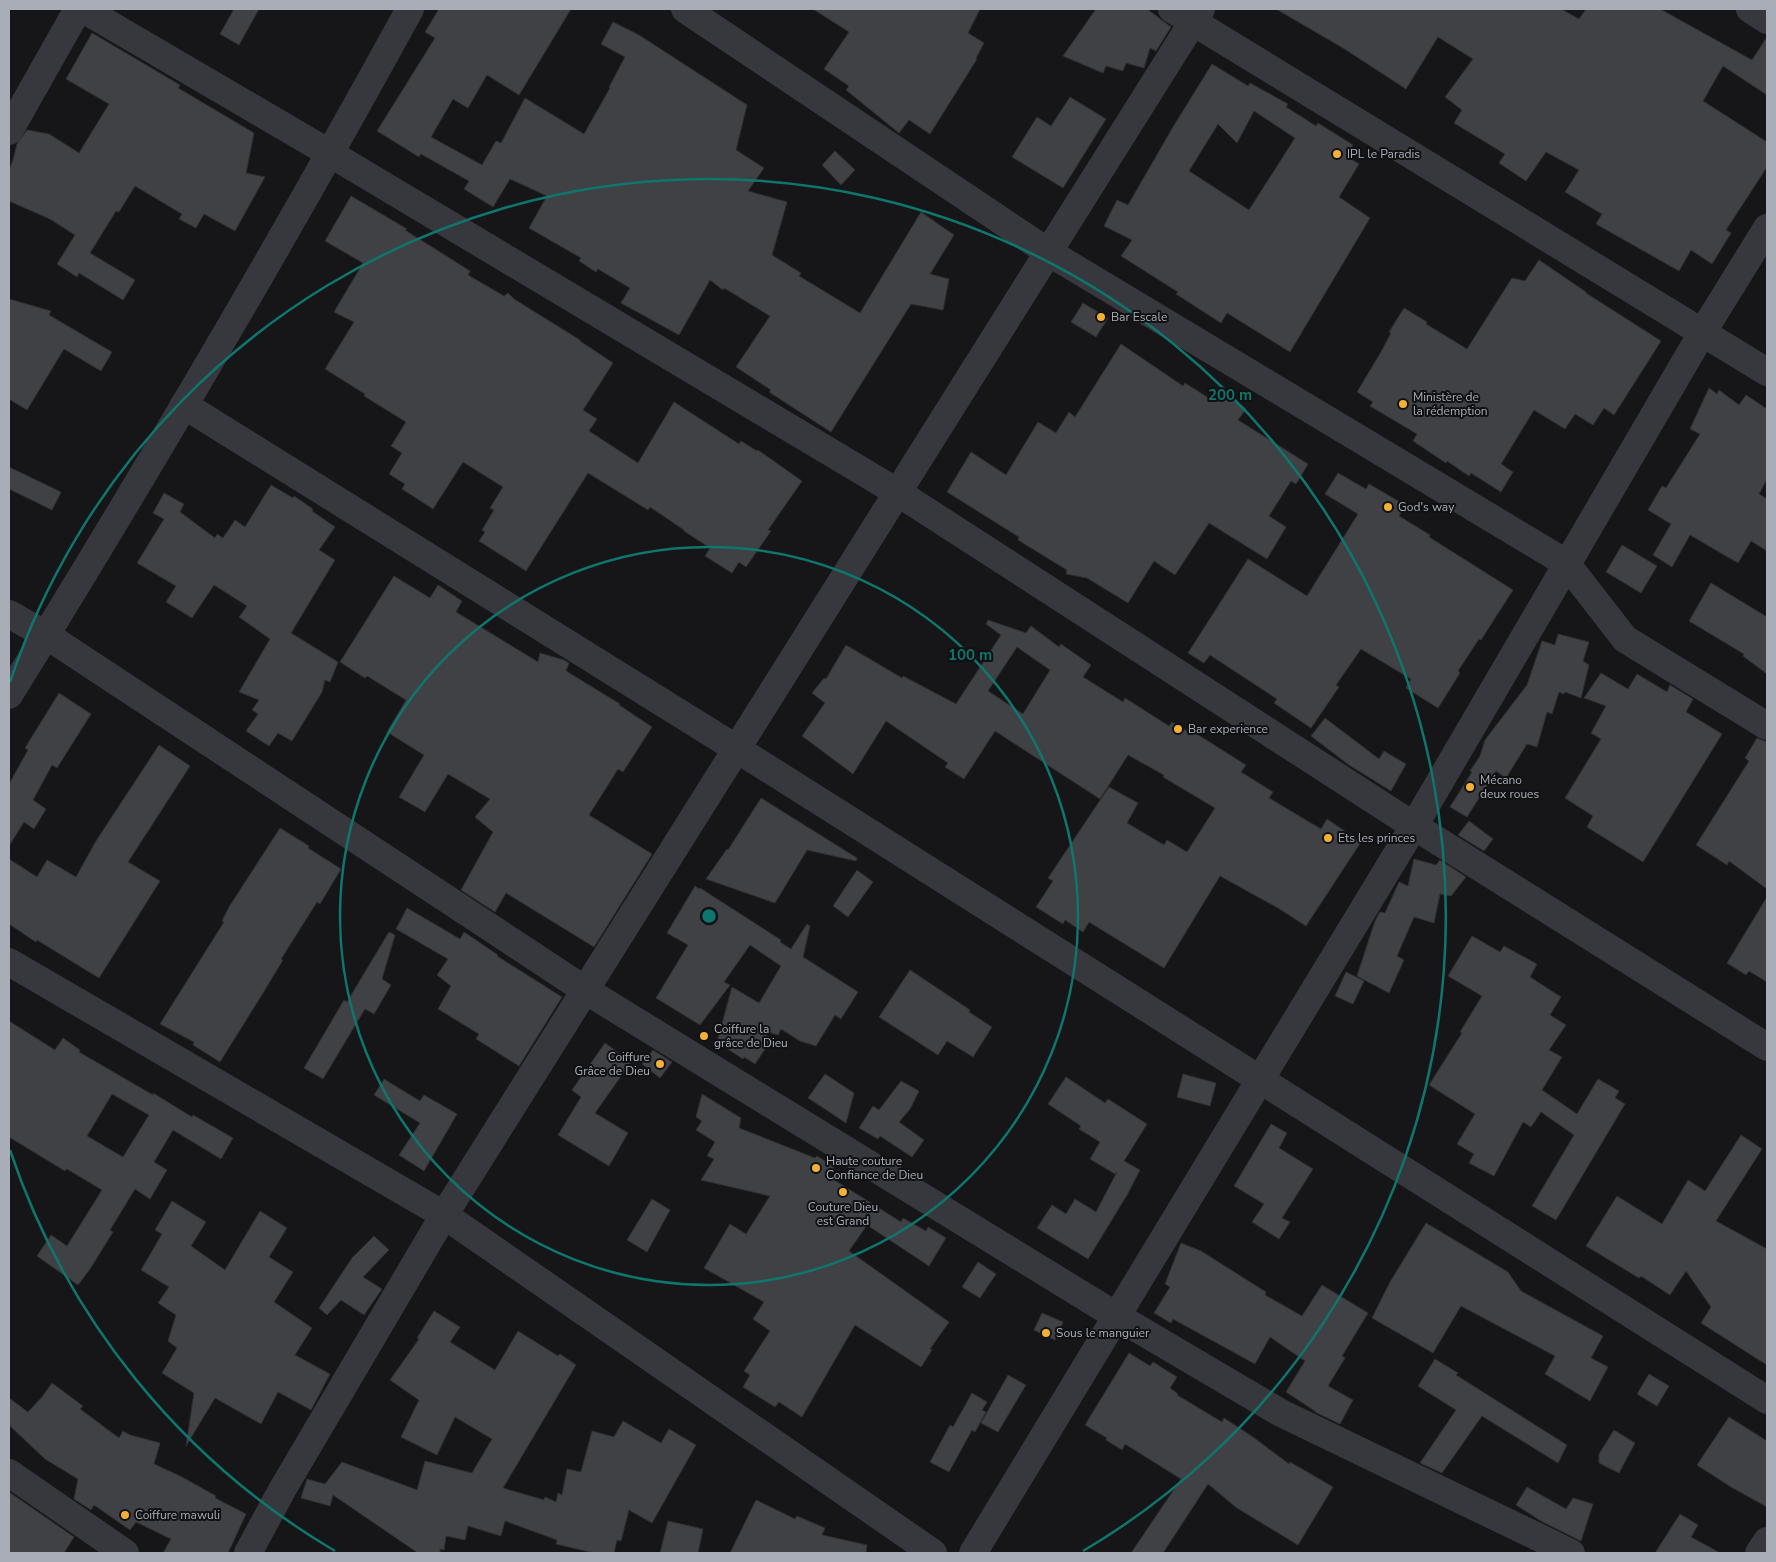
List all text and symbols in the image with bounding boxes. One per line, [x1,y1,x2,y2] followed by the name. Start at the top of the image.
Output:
[1347,146,1420,162] place label: IPL le Paradis
[1331,148,1343,160] marker: IPL le Paradis
[1111,309,1167,325] place label: Bar Escale
[1095,311,1107,323] marker: Bar Escale
[1208,385,1252,405] text: 200 m
[1413,389,1488,419] place label: Ministère de la rédemption
[1397,398,1409,410] marker: Ministère de la rédemption
[1398,499,1455,515] place label: God's way
[1382,501,1394,513] marker: God's way
[948,645,992,665] text: 100 m
[1188,721,1268,737] place label: Bar experience
[1172,723,1184,735] marker: Bar experience
[1480,772,1540,802] place label: Mécano deux roues
[1464,781,1476,793] marker: Mécano deux roues
[1338,830,1415,846] place label: Ets les princes
[1322,832,1334,844] marker: Ets les princes
[700,907,718,925] centre of rings
[714,1021,788,1051] place label: Coiffure la grâce de Dieu
[698,1030,710,1042] marker: Coiffure la grâce de Dieu
[575,1049,650,1079] place label: Coiffure Grâce de Dieu
[654,1058,666,1070] marker: Coiffure Grâce de Dieu
[826,1153,923,1183] place label: Haute couture Confiance de Dieu
[810,1162,822,1174] marker: Haute couture Confiance de Dieu
[837,1186,849,1198] marker: Couture Dieu est Grand
[808,1199,878,1229] place label: Couture Dieu est Grand
[1056,1325,1150,1341] place label: Sous le manguier
[1040,1327,1052,1339] marker: Sous le manguier
[135,1507,220,1523] place label: Coiffure mawuli
[119,1509,131,1521] marker: Coiffure mawuli

